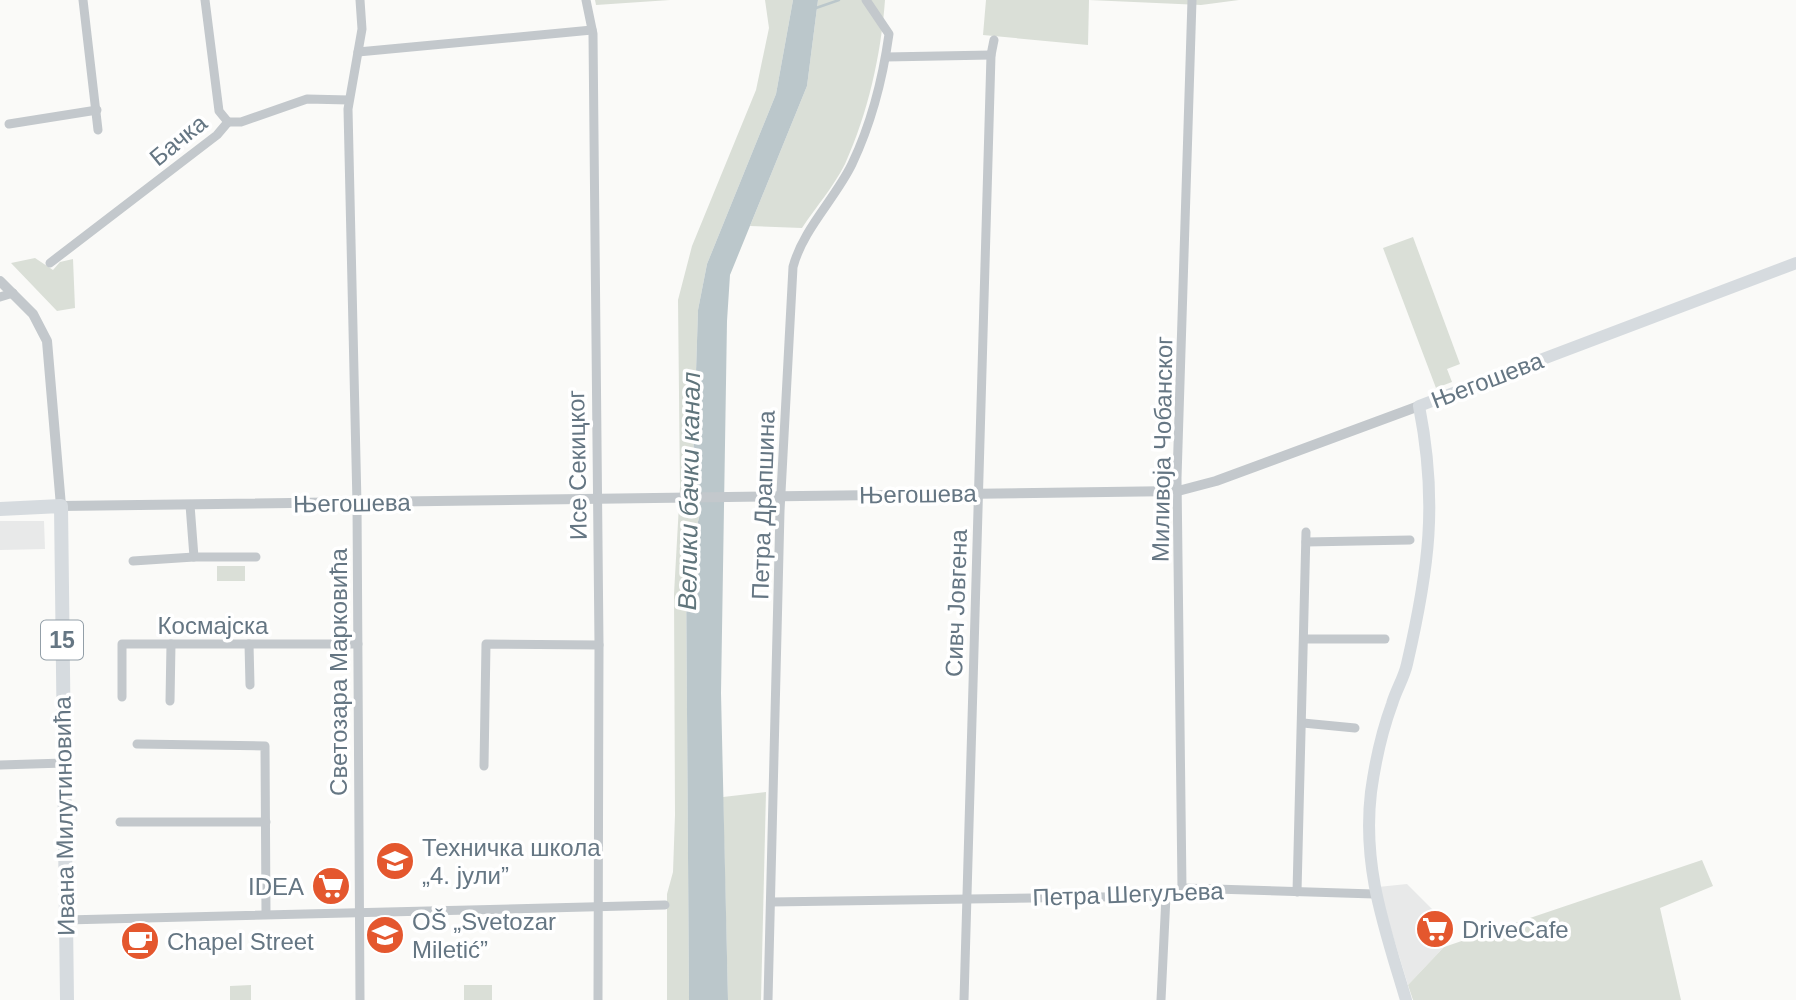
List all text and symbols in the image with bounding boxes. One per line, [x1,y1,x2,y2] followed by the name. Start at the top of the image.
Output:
[144,109,212,171] street label: Бачка
[1147,336,1177,562] street label: Миливоја Чобанског
[1427,346,1547,414] street label: Његошева
[672,371,706,611] water label: Велики бачки канал
[562,389,592,540] street label: Исе Секицког
[746,409,780,600] street label: Петра Драпшина
[859,479,978,509] street label: Његошева
[293,488,412,518] street label: Његошева
[940,528,972,677] street label: Сивч Јовгена
[325,547,352,796] street label: Светозара Марковића
[158,612,269,639] street label: Космајска
[41,620,83,660] road number: 15
[48,695,80,936] street label: Ивана Милутиновића
[422,834,601,889] place label: Техничка школа „4. јули”
[374,840,416,882] school or university icon: Техничка школа „4. јули”
[310,865,352,907] supermarket icon: IDEA
[248,873,304,900] place label: IDEA
[1032,877,1225,911] street label: Петра Шегуљева
[412,908,556,963] place label: OŠ „Svetozar Miletić”
[1414,908,1456,950] supermarket icon: DriveCafe
[364,914,406,956] school or university icon: OŠ „Svetozar Miletić”
[1462,916,1569,943] place label: DriveCafe
[119,920,161,962] cafe icon: Chapel Street
[167,928,314,955] place label: Chapel Street

